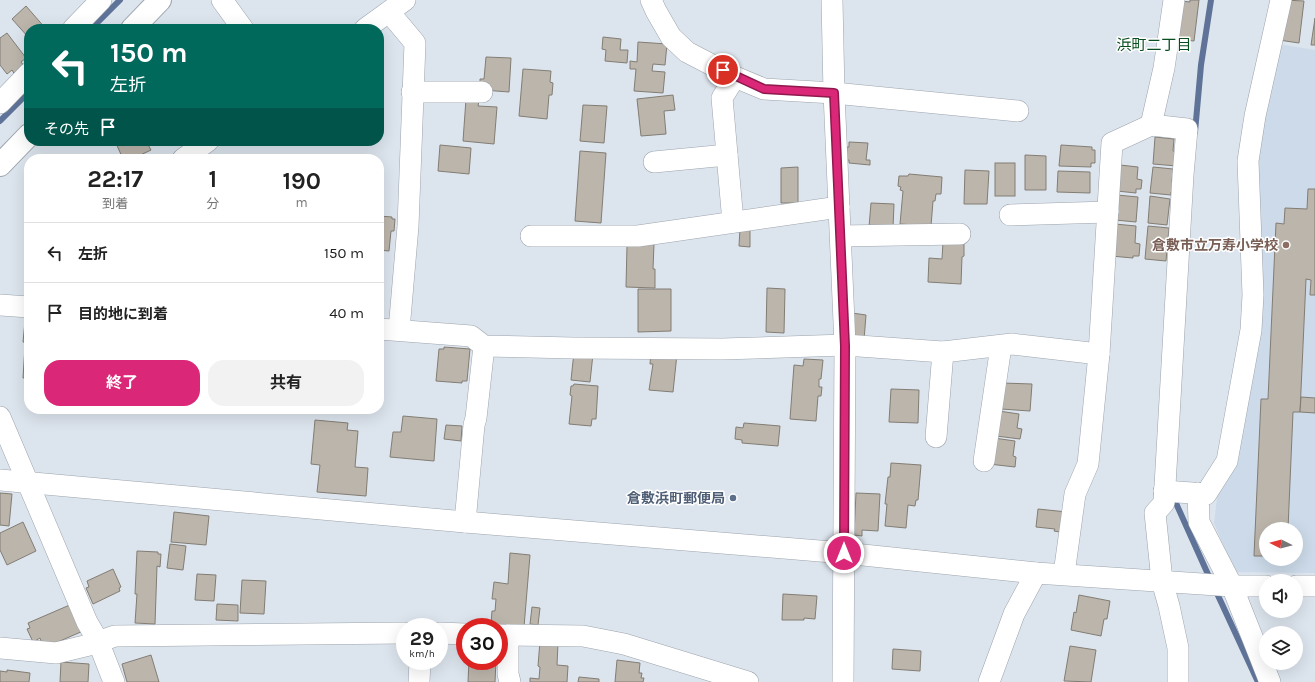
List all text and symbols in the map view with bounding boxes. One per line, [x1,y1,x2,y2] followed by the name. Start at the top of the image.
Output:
[110,36,188,69] text: 150 m
[1116,36,1192,54] district label: 浜町二丁目
[44,40,96,92] icon: left
[706,53,740,87] pin
[712,59,734,81] icon: arrive
[110,74,146,96] text: 左折
[97,116,119,138] icon: arrive
[44,120,89,138] text: その先
[87,165,143,193] text: 22:17
[209,165,217,193] text: 1
[282,167,321,195] text: 190
[296,195,308,210] text: m
[102,196,128,211] text: 到着
[206,196,219,211] text: 分
[1152,237,1278,254] place label: 倉敷市立万寿小学校
[1281,240,1291,250] marker: 倉敷市立万寿小学校
[44,242,66,264] icon: left
[324,244,364,262] text: 150 m
[78,245,108,263] text: 左折
[44,302,66,324] icon: arrive
[329,304,364,322] text: 40 m
[78,305,168,323] text: 目的地に到着
[44,360,200,406] button: 終了
[208,360,364,406] button: 共有
[627,490,725,507] place label: 倉敷浜町郵便局
[728,493,738,503] marker: 倉敷浜町郵便局
[1259,522,1303,566] north arrow
[1259,522,1303,670] map controls
[823,532,865,574] position arrow
[1259,574,1303,618] button: sound
[456,618,508,670] speed limit sign: 30
[1259,626,1303,670] button: layers
[410,627,434,650] text: 29
[409,648,435,660] text: km/h

